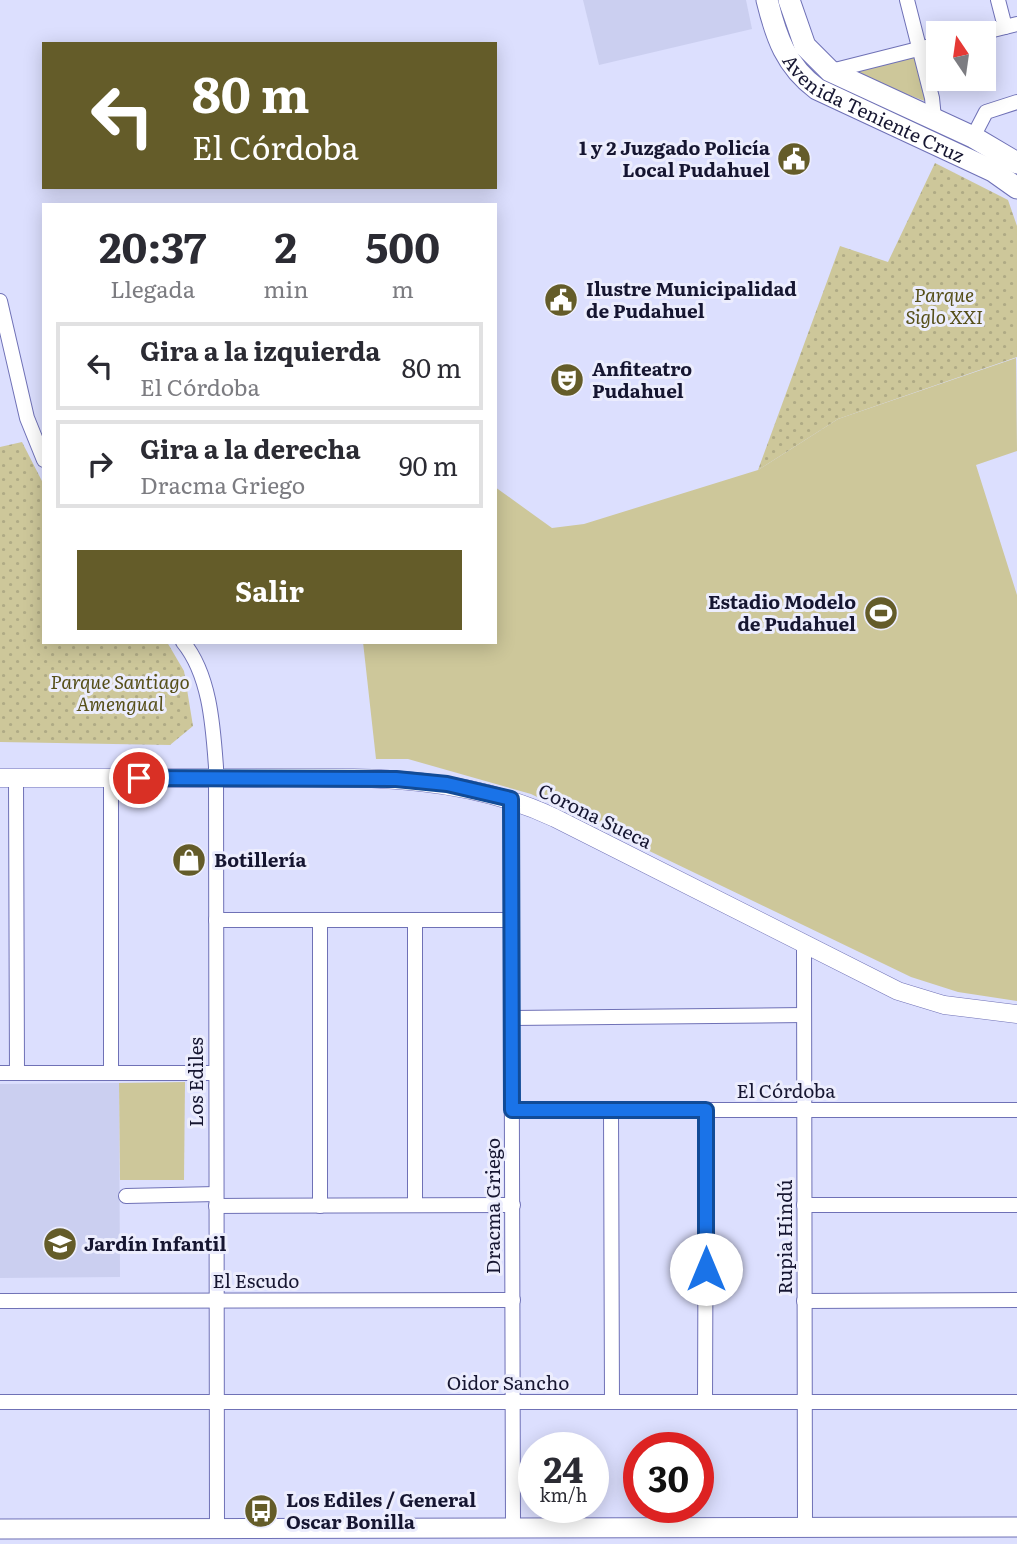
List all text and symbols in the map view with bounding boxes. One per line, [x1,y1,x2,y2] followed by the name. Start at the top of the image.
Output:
[926,21,996,91] north arrow
[926,21,996,91] map controls
[777,48,969,169] street label: Avenida Teniente Cruz
[192,55,310,128] text: 80 m
[77,70,168,161] icon: left
[192,122,359,170] text: El Córdoba
[579,133,770,183] place label: 1 y 2 Juzgado Policía Local Pudahuel
[775,140,813,178] public building icon: 1 y 2 Juzgado Policía Local Pudahuel
[99,214,206,276] text: 20:37
[275,214,297,276] text: 2
[365,214,440,276] text: 500
[110,271,195,305] text: Llegada
[263,271,308,305] text: min
[392,271,414,305] text: m
[586,274,797,324] place label: Ilustre Municipalidad de Pudahuel
[905,280,983,330] park label: Parque Siglo XXI
[542,281,580,319] public building icon: Ilustre Municipalidad de Pudahuel
[140,330,381,369] text: Gira a la izquierda
[81,347,119,385] icon: left
[402,347,461,386] text: 80 m
[592,354,692,404] place label: Anfiteatro Pudahuel
[548,361,586,399] theatre icon: Anfiteatro Pudahuel
[140,369,260,403] text: El Córdoba
[140,428,360,467] text: Gira a la derecha
[81,445,119,483] icon: right
[399,445,458,484] text: 90 m
[140,467,305,501] text: Dracma Griego
[77,550,462,630] button: Salir
[708,587,856,637] place label: Estadio Modelo de Pudahuel
[862,594,900,632] sports icon: Estadio Modelo de Pudahuel
[50,667,190,717] park label: Parque Santiago Amengual
[109,748,169,808] pin
[120,759,158,797] icon: arrive
[534,775,658,855] street label: Corona Sueca
[170,841,208,879] shop icon: Botillería
[214,845,306,873] place label: Botillería
[181,1037,209,1127] street label: Los Ediles
[737,1076,836,1104] street label: El Córdoba
[478,1138,506,1274] street label: Dracma Griego
[770,1179,798,1295] street label: Rupia Hindú
[41,1225,79,1263] school or university icon: Jardín Infantil
[84,1229,226,1257] place label: Jardín Infantil
[669,1232,743,1306] position arrow
[213,1266,299,1294] street label: El Escudo
[447,1368,569,1396] street label: Oidor Sancho
[623,1432,714,1523] speed limit sign: 30
[544,1442,583,1494] text: 24
[540,1481,587,1508] text: km/h
[286,1485,476,1535] place label: Los Ediles / General Oscar Bonilla
[242,1492,280,1530] bus stop icon: Los Ediles / General Oscar Bonilla

